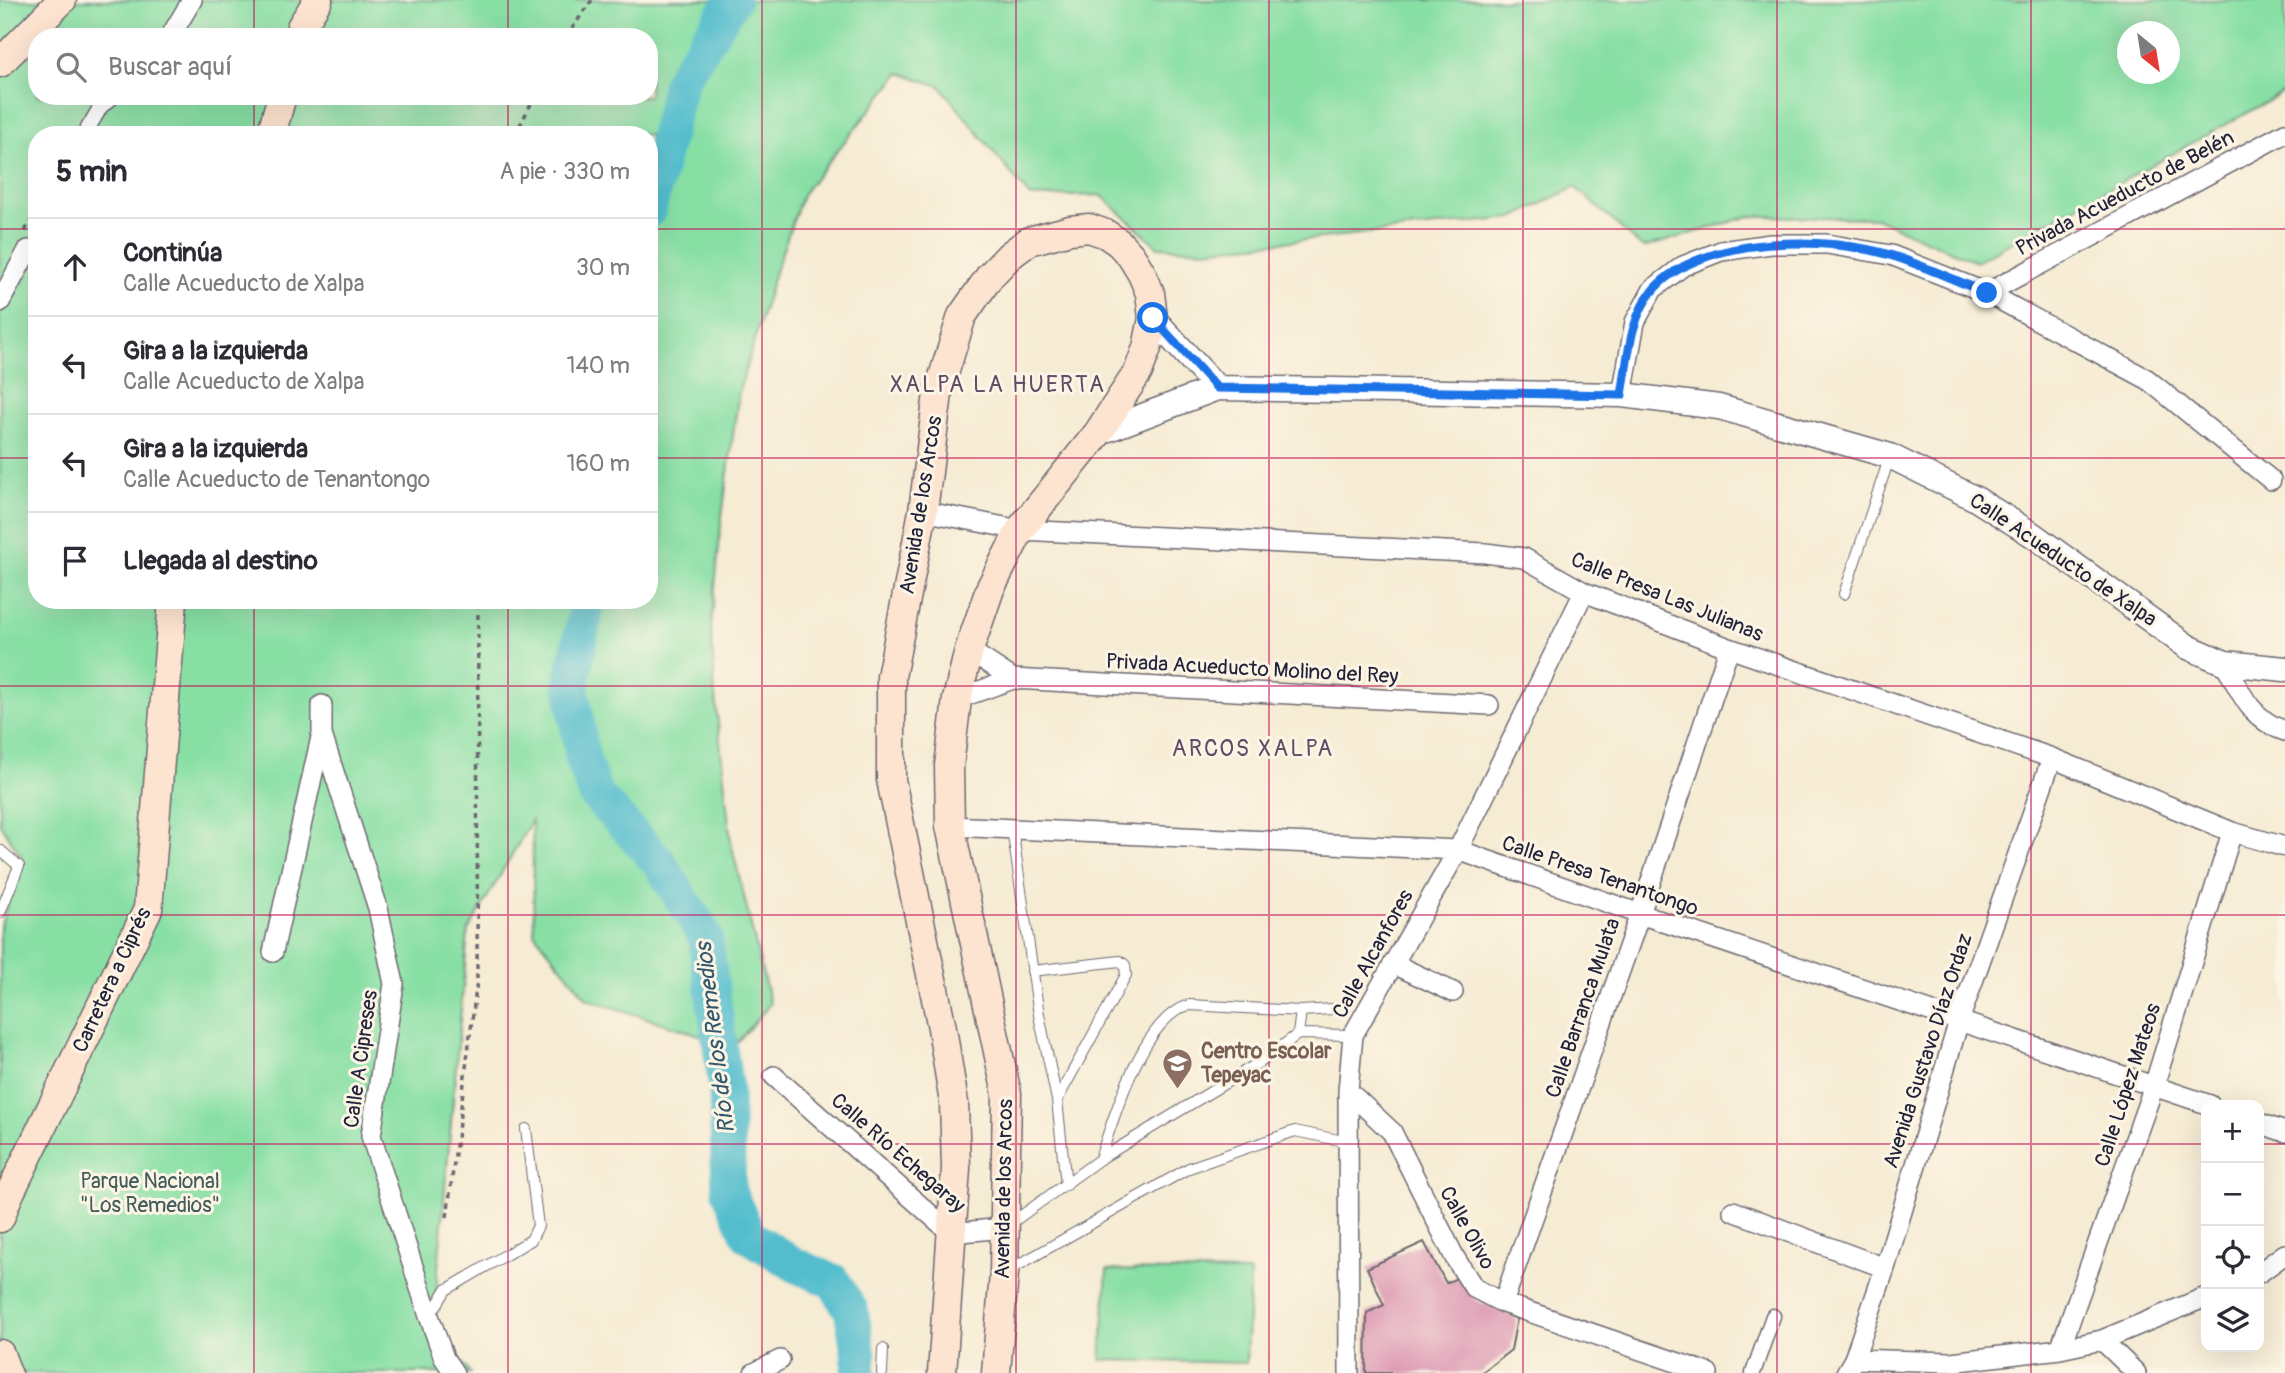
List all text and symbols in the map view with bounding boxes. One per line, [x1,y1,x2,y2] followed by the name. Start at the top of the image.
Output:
[2117,21,2180,84] north arrow
[28,28,658,105] search box
[52,48,90,86] icon: search
[108,51,232,83] text: Buscar aquí
[2011,124,2239,262] street label: Privada Acueducto de Belén
[56,153,127,190] text: 5 min
[500,157,630,186] text: A pie · 330 m
[123,237,222,269] text: Continúa
[56,248,94,286] icon: ahead
[576,253,630,282] text: 30 m
[123,269,364,298] text: Calle Acueducto de Xalpa
[1971,277,2002,308] route end
[1137,302,1168,333] route start
[123,335,308,367] text: Gira a la izquierda
[56,346,94,384] icon: left
[567,351,630,380] text: 140 m
[123,367,364,396] text: Calle Acueducto de Xalpa
[890,370,1106,399] district label: XALPA LA HUERTA
[894,413,949,596] street label: Avenida de los Arcos
[123,433,308,465] text: Gira a la izquierda
[56,444,94,482] icon: left
[566,449,630,478] text: 160 m
[123,465,430,494] text: Calle Acueducto de Tenantongo
[1964,487,2162,633] street label: Calle Acueducto de Xalpa
[56,542,94,580] icon: arrive
[123,545,318,577] text: Llegada al destino
[1567,546,1768,648] street label: Calle Presa Las Julianas
[1105,648,1399,690] street label: Privada Acueducto Molino del Rey
[1172,734,1334,763] district label: ARCOS XALPA
[1498,830,1702,922] street label: Calle Presa Tenantongo
[1326,884,1420,1023] street label: Calle Alcanfores
[67,902,158,1057] street label: Carretera a Ciprés
[1540,915,1626,1101] street label: Calle Barranca Mulata
[1877,930,1979,1172] street label: Avenida Gustavo Díaz Ordaz
[689,938,741,1135] water label: Río de los Remedios
[338,988,384,1130] street label: Calle A Cipreses
[2089,999,2167,1170] street label: Calle López Mateos
[1200,1038,1332,1089] place label: Centro Escolar Tepeyac
[1161,1046,1195,1090] school or university icon: Centro Escolar Tepeyac
[825,1087,971,1219] street label: Calle Río Echegaray
[989,1098,1019,1279] street label: Avenida de los Arcos
[2201,1100,2264,1352] map controls
[2201,1100,2264,1163] button: +
[2201,1163,2264,1226] button: −
[80,1168,220,1219] park label: Parque Nacional "Los Remedios"
[1433,1182,1501,1274] street label: Calle Olivo
[2201,1226,2264,1289] button: locate
[2201,1289,2264,1352] button: layers

